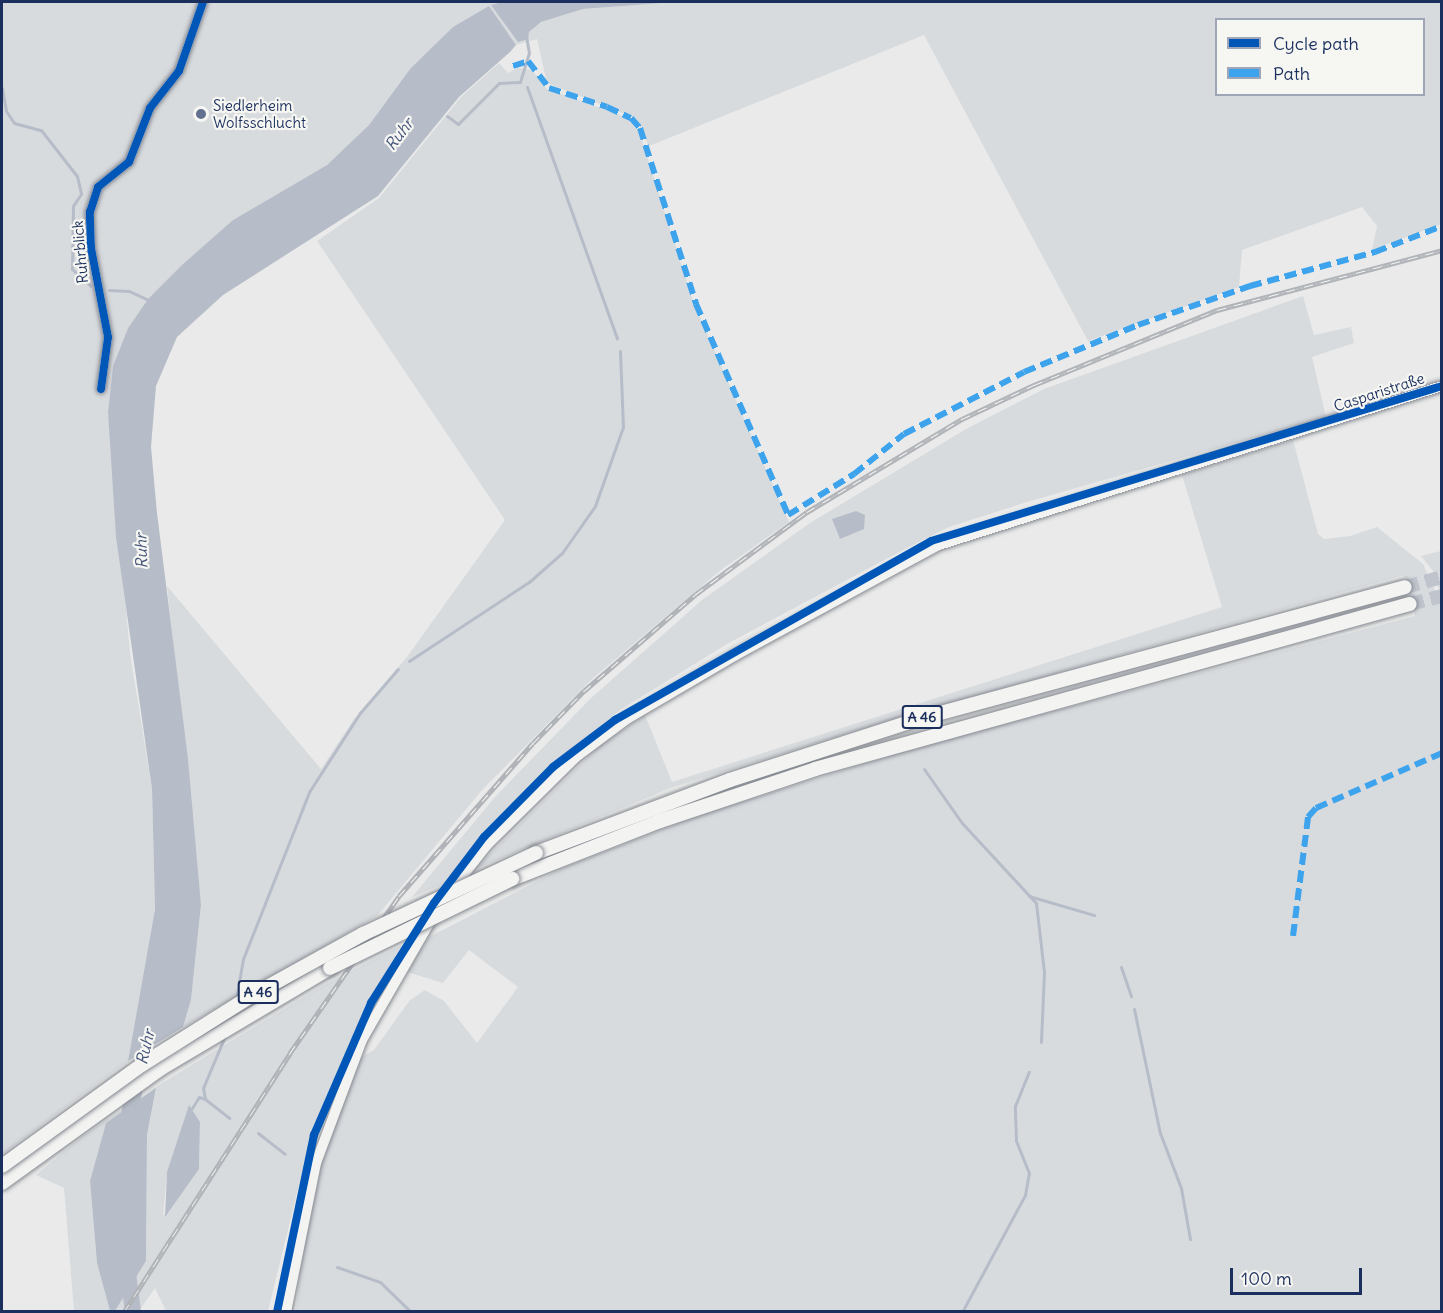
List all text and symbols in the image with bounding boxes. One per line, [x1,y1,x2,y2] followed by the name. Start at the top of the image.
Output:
[1215,18,1425,96] legend
[1273,32,1359,55] text: Cycle path
[1273,62,1310,85] text: Path
[213,96,306,131] place label: Siedlerheim Wolfsschlucht
[194,107,208,121] marker: Siedlerheim Wolfsschlucht
[381,114,417,154] water label: Ruhr
[68,220,92,284] street label: Ruhrblick
[1331,369,1427,415] street label: Casparistraße
[131,533,151,569] water label: Ruhr
[901,706,943,728] road number: A 46
[237,981,279,1003] road number: A 46
[132,1028,158,1066] water label: Ruhr
[1233,1256,1365,1294] scale bar
[1241,1267,1292,1290] text: 100 m

